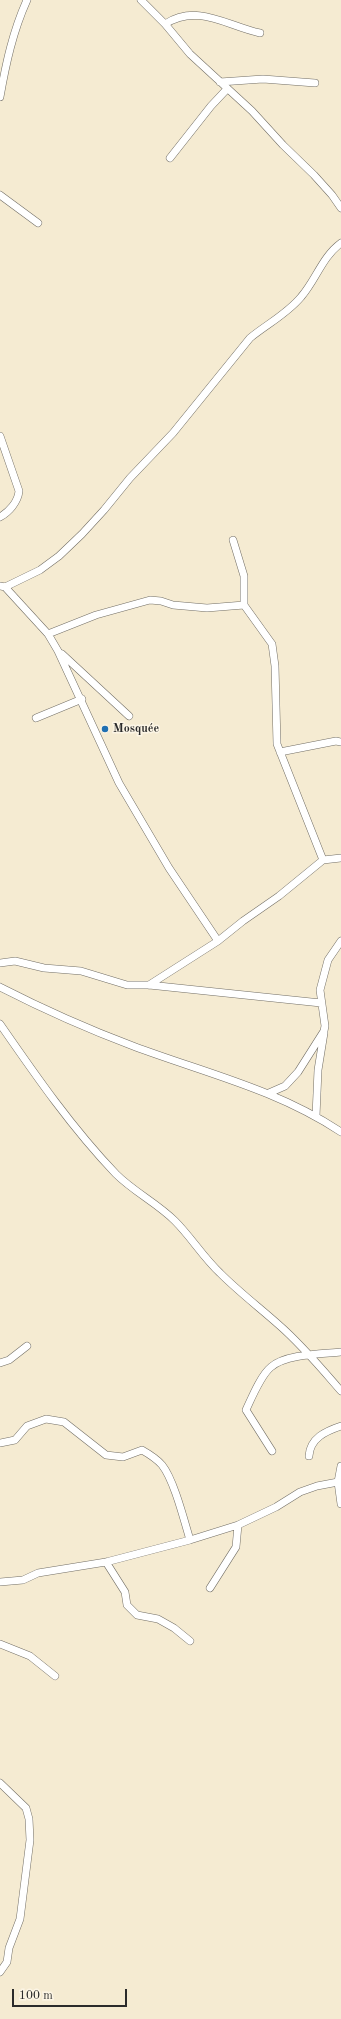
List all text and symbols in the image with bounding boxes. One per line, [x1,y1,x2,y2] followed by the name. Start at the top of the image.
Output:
[113,722,159,736] place label: Mosquée
[100,724,110,734] marker: Mosquée
[14,1981,129,2007] scale bar
[19,1990,53,2002] text: 100 m

